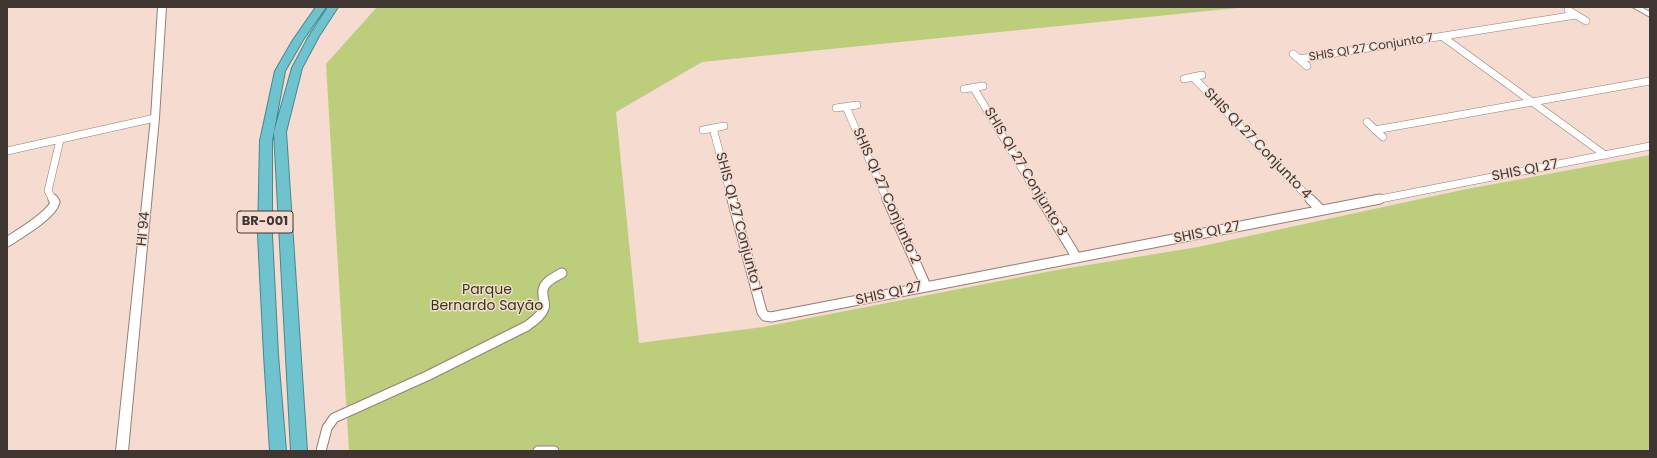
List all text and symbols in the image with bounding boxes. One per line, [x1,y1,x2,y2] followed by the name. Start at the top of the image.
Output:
[1308,31,1434,65] street label: SHIS QI 27 Conjunto 7
[1200,85,1314,203] street label: SHIS QI 27 Conjunto 4
[980,105,1070,239] street label: SHIS QI 27 Conjunto 3
[848,125,924,267] street label: SHIS QI 27 Conjunto 2
[711,151,765,293] street label: SHIS QI 27 Conjunto 1
[1490,156,1560,186] street label: SHIS QI 27
[134,211,154,247] street label: HI 94
[237,211,293,233] road number: BR-001
[1172,218,1242,248] street label: SHIS QI 27
[854,279,924,309] street label: SHIS QI 27
[431,282,543,314] park label: Parque Bernardo Sayão

